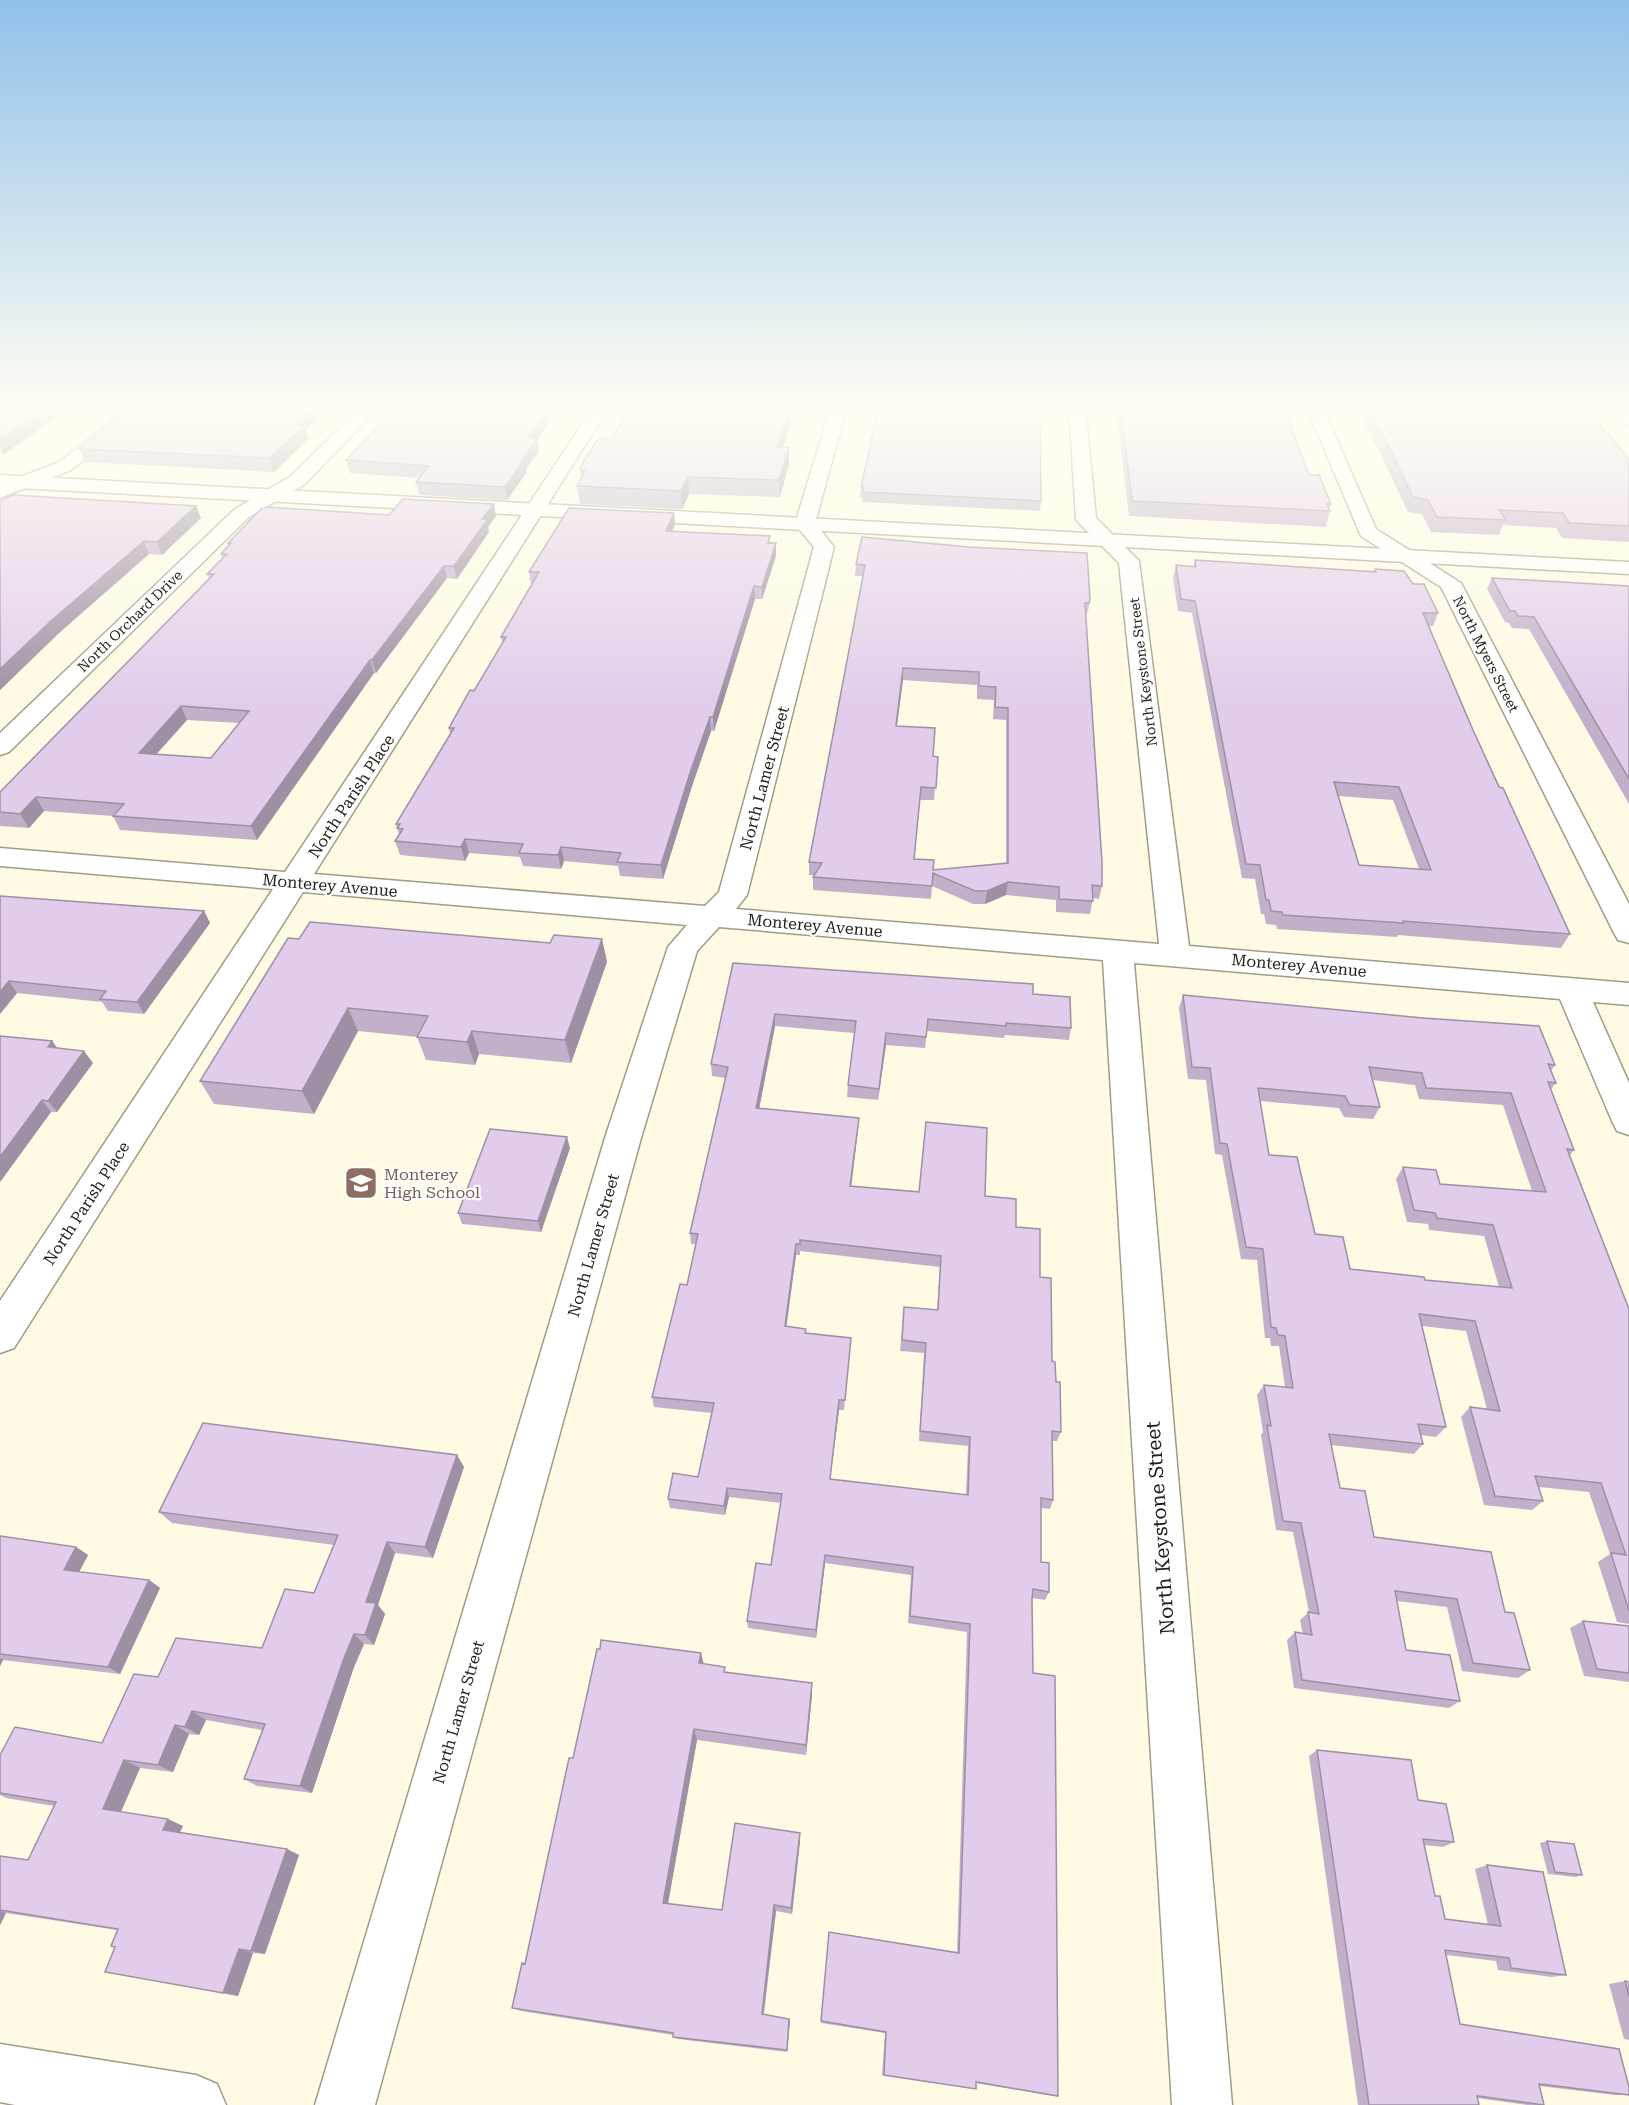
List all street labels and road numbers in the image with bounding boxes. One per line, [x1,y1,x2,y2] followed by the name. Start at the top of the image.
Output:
[74,567,186,675] street label: North Orchard Drive
[1450,593,1522,715] street label: North Myers Street
[1126,597,1160,747] street label: North Keystone Street
[736,704,793,852] street label: North Lamer Street
[304,731,399,862] street label: North Parish Place
[262,870,399,901] street label: Monterey Avenue
[747,910,884,941] street label: Monterey Avenue
[1231,950,1368,981] street label: Monterey Avenue
[39,1138,134,1269] street label: North Parish Place
[564,1171,623,1319] street label: North Lamer Street
[1141,1420,1179,1636] street label: North Keystone Street
[429,1638,488,1786] street label: North Lamer Street

